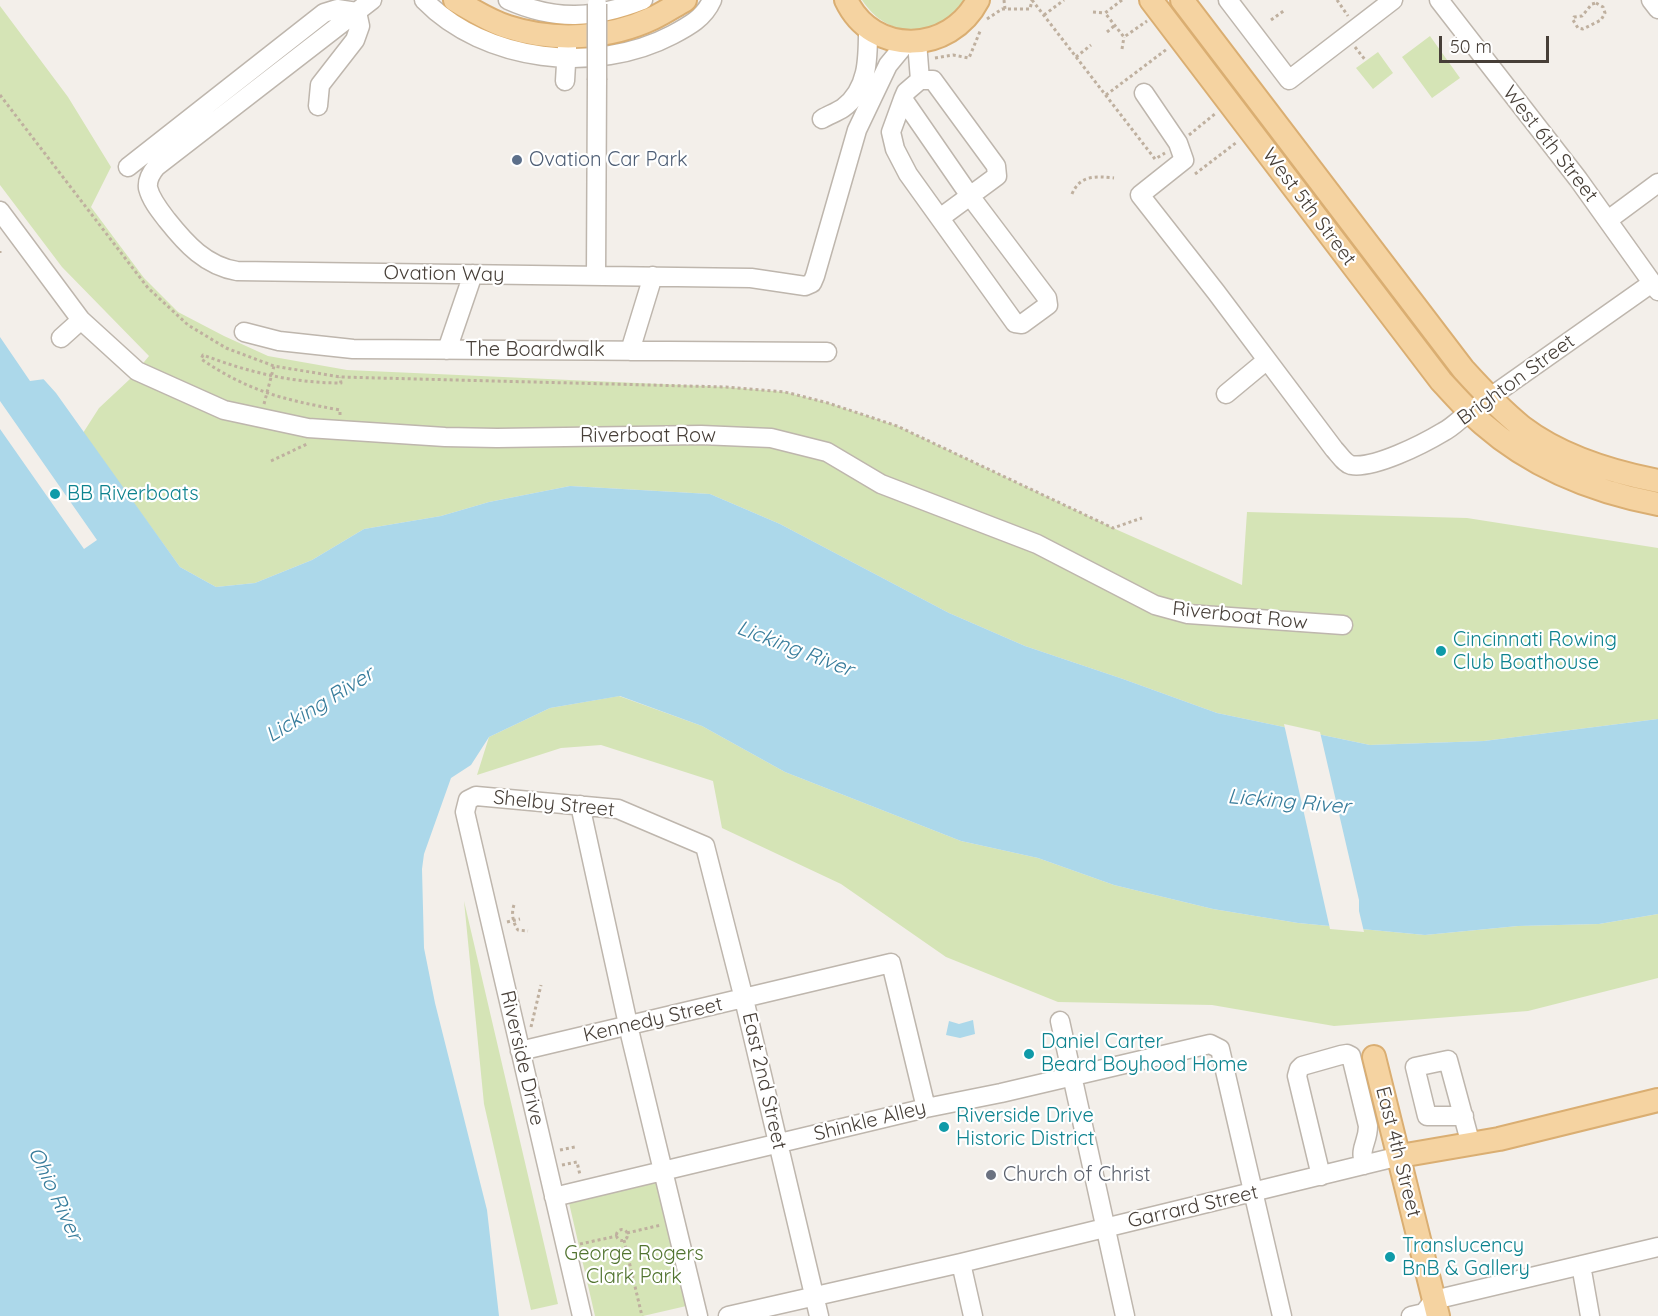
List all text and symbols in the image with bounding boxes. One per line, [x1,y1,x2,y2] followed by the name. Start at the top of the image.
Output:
[1442,24,1552,62] scale bar
[1450,35,1492,58] text: 50 m
[1497,81,1603,207] street label: West 6th Street
[1257,143,1361,271] street label: West 5th Street
[529,148,688,172] place label: Ovation Car Park
[510,153,524,167] marker: Ovation Car Park
[383,261,505,287] street label: Ovation Way
[1453,329,1579,431] street label: Brighton Street
[465,338,605,362] street label: The Boardwalk
[580,424,716,448] street label: Riverboat Row
[67,482,199,506] place label: BB Riverboats
[48,487,62,501] marker: BB Riverboats
[1171,597,1309,635] street label: Riverboat Row
[733,615,857,683] water label: Licking River
[1453,628,1617,675] place label: Cincinnati Rowing Club Boathouse
[1434,644,1448,658] marker: Cincinnati Rowing Club Boathouse
[261,662,379,748] water label: Licking River
[1227,784,1351,820] water label: Licking River
[492,786,616,822] street label: Shelby Street
[495,988,549,1128] street label: Riverside Drive
[581,992,725,1048] street label: Kennedy Street
[737,1010,791,1152] street label: East 2nd Street
[1041,1030,1248,1077] place label: Daniel Carter Beard Boyhood Home
[1022,1047,1036,1061] marker: Daniel Carter Beard Boyhood Home
[1370,1084,1426,1220] street label: East 4th Street
[811,1095,929,1147] street label: Shinkle Alley
[956,1104,1095,1151] place label: Riverside Drive Historic District
[937,1120,951,1134] marker: Riverside Drive Historic District
[22,1143,88,1245] water label: Ohio River
[1003,1163,1151,1187] place label: Church of Christ
[984,1168,998,1182] marker: Church of Christ
[1125,1180,1261,1234] street label: Garrard Street
[1402,1234,1530,1281] place label: Translucency BnB & Gallery
[564,1242,704,1289] park label: George Rogers Clark Park
[1383,1250,1397,1264] marker: Translucency BnB & Gallery

